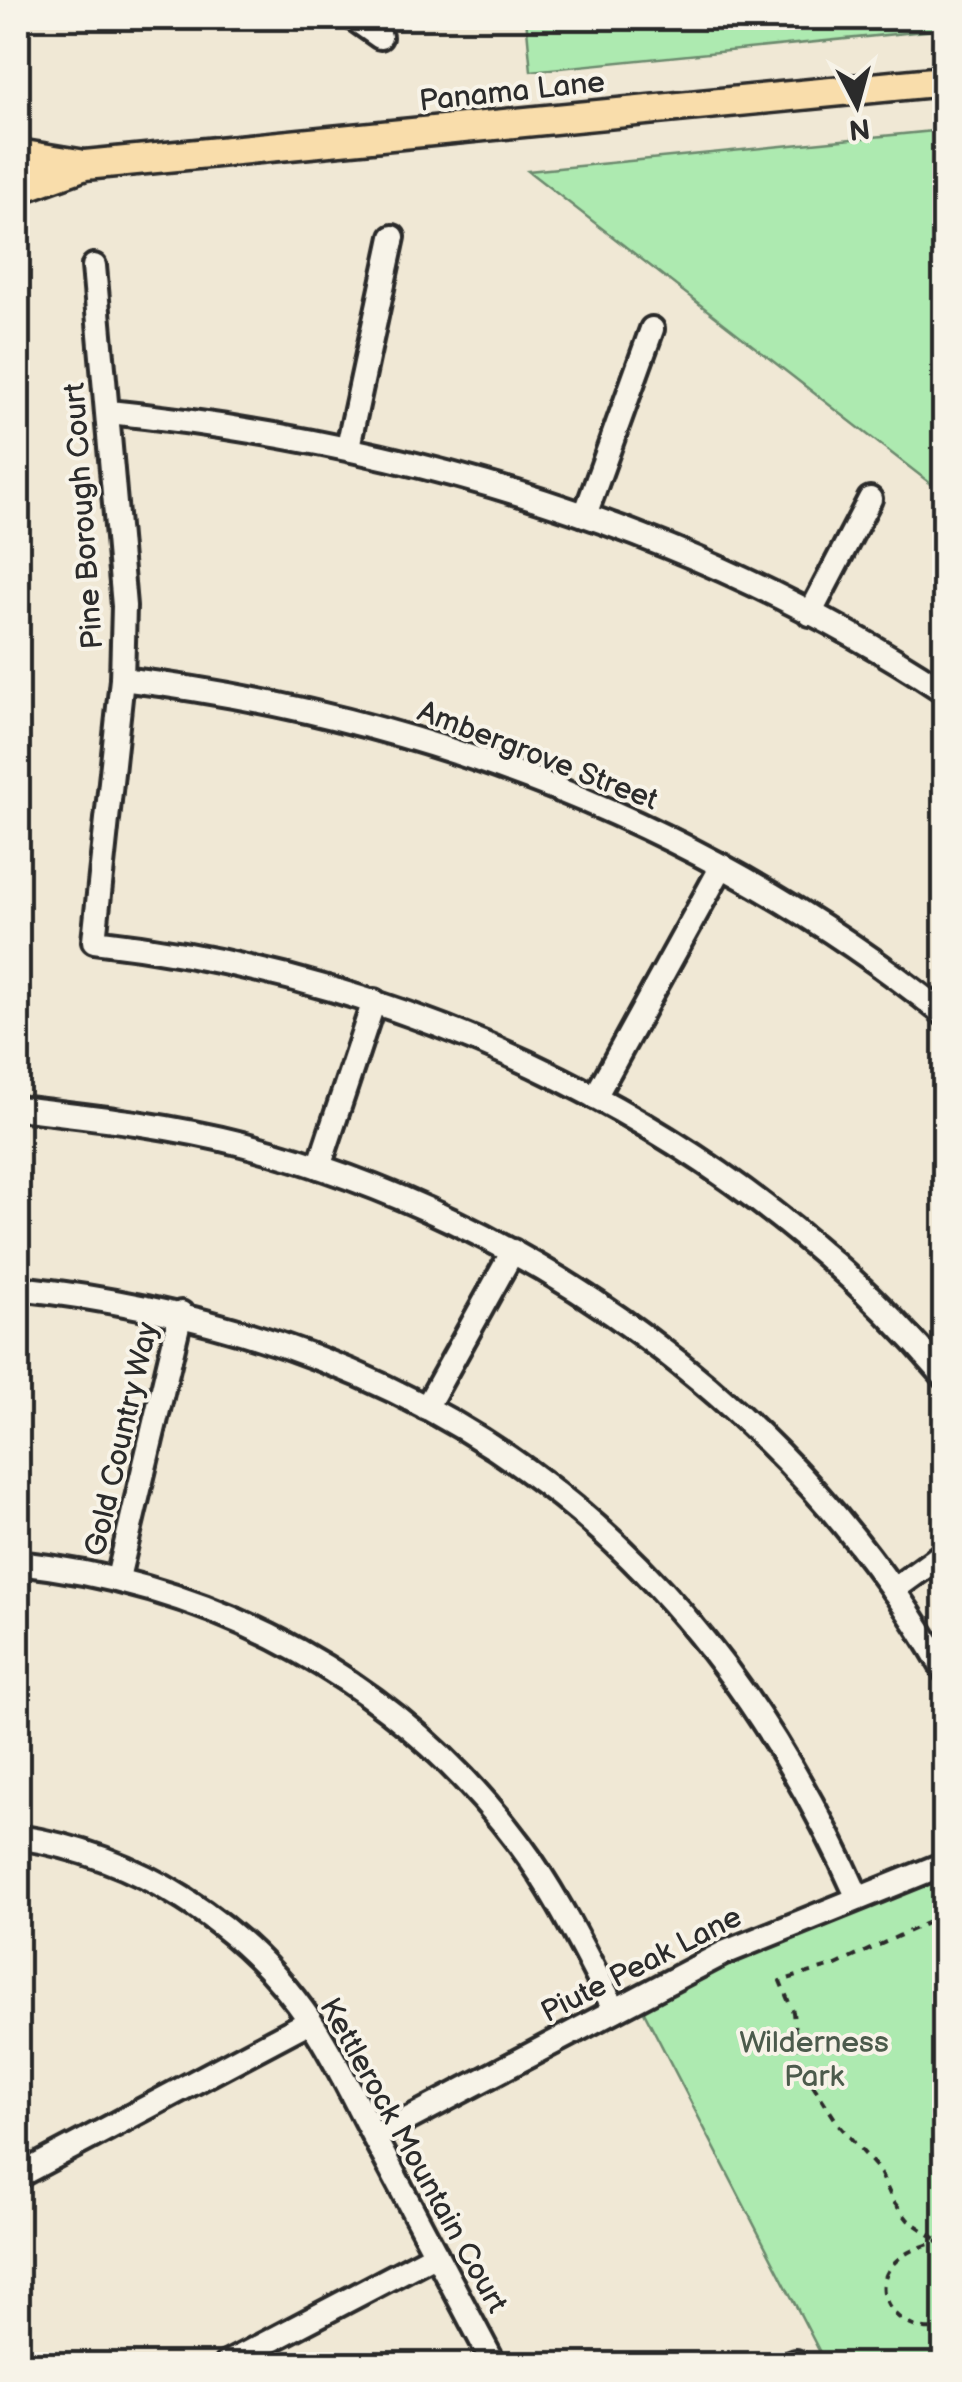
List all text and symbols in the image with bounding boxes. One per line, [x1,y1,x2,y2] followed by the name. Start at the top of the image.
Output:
[807,55,907,155] north arrow
[417,64,607,120] street label: Panama Lane
[847,111,872,146] text: N
[57,381,111,650] street label: Pine Borough Court
[412,694,663,818] street label: Ambergrove Street
[78,1318,167,1560] street label: Gold Country Way
[535,1899,748,2031] street label: Piute Peak Lane
[312,1992,515,2319] street label: Kettlerock Mountain Court
[739,2025,889,2095] park label: Wilderness Park

